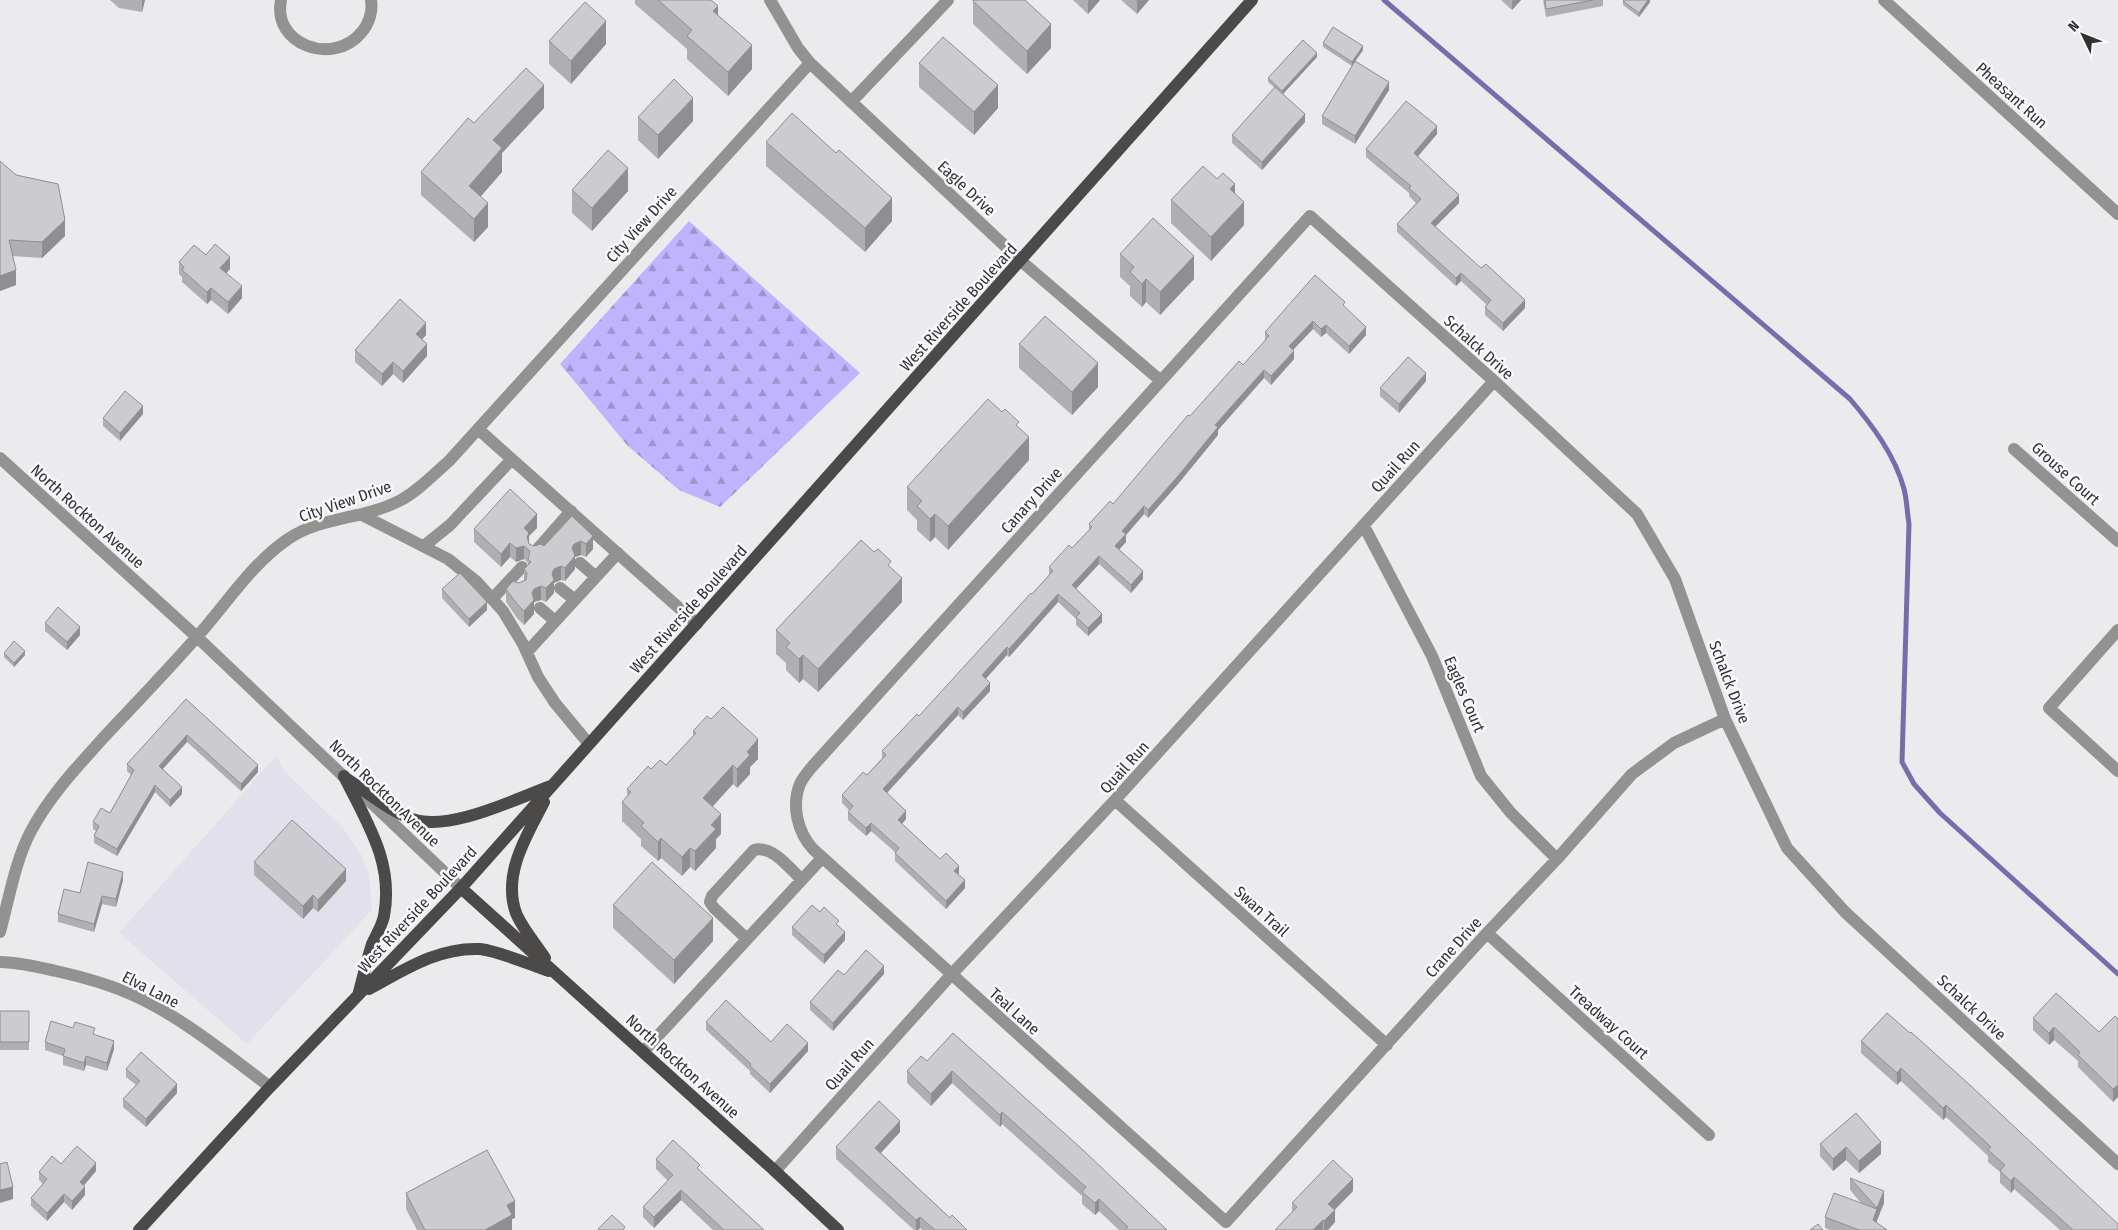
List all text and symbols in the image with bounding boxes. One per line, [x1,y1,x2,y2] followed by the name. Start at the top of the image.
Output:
[2058,10,2108,60] north arrow
[2065,18,2083,35] text: N
[1972,58,2051,132] street label: Pheasant Run
[934,157,1000,220] street label: Eagle Drive
[602,182,681,267] street label: City View Drive
[896,239,1021,375] street label: West Riverside Boulevard
[1440,311,1517,384] street label: Schalck Drive
[1367,436,1424,496] street label: Quail Run
[2028,438,2104,509] street label: Grouse Court
[27,460,148,572] street label: North Rockton Avenue
[997,463,1066,537] street label: Canary Drive
[296,477,394,526] street label: City View Drive
[626,541,751,677] street label: West Riverside Boulevard
[1705,638,1754,726] street label: Schalck Drive
[1440,653,1489,736] street label: Eagles Court
[326,736,444,851] street label: North Rockton Avenue
[1096,737,1153,797] street label: Quail Run
[354,842,481,976] street label: West Riverside Boulevard
[1231,882,1293,941] street label: Swan Trail
[1421,913,1486,981] street label: Crane Drive
[119,967,182,1012] street label: Elva Lane
[1933,971,2010,1044] street label: Schalck Drive
[1565,982,1653,1064] street label: Treadway Court
[986,984,1044,1039] street label: Teal Lane
[622,1010,743,1122] street label: North Rockton Avenue
[821,1034,878,1094] street label: Quail Run

